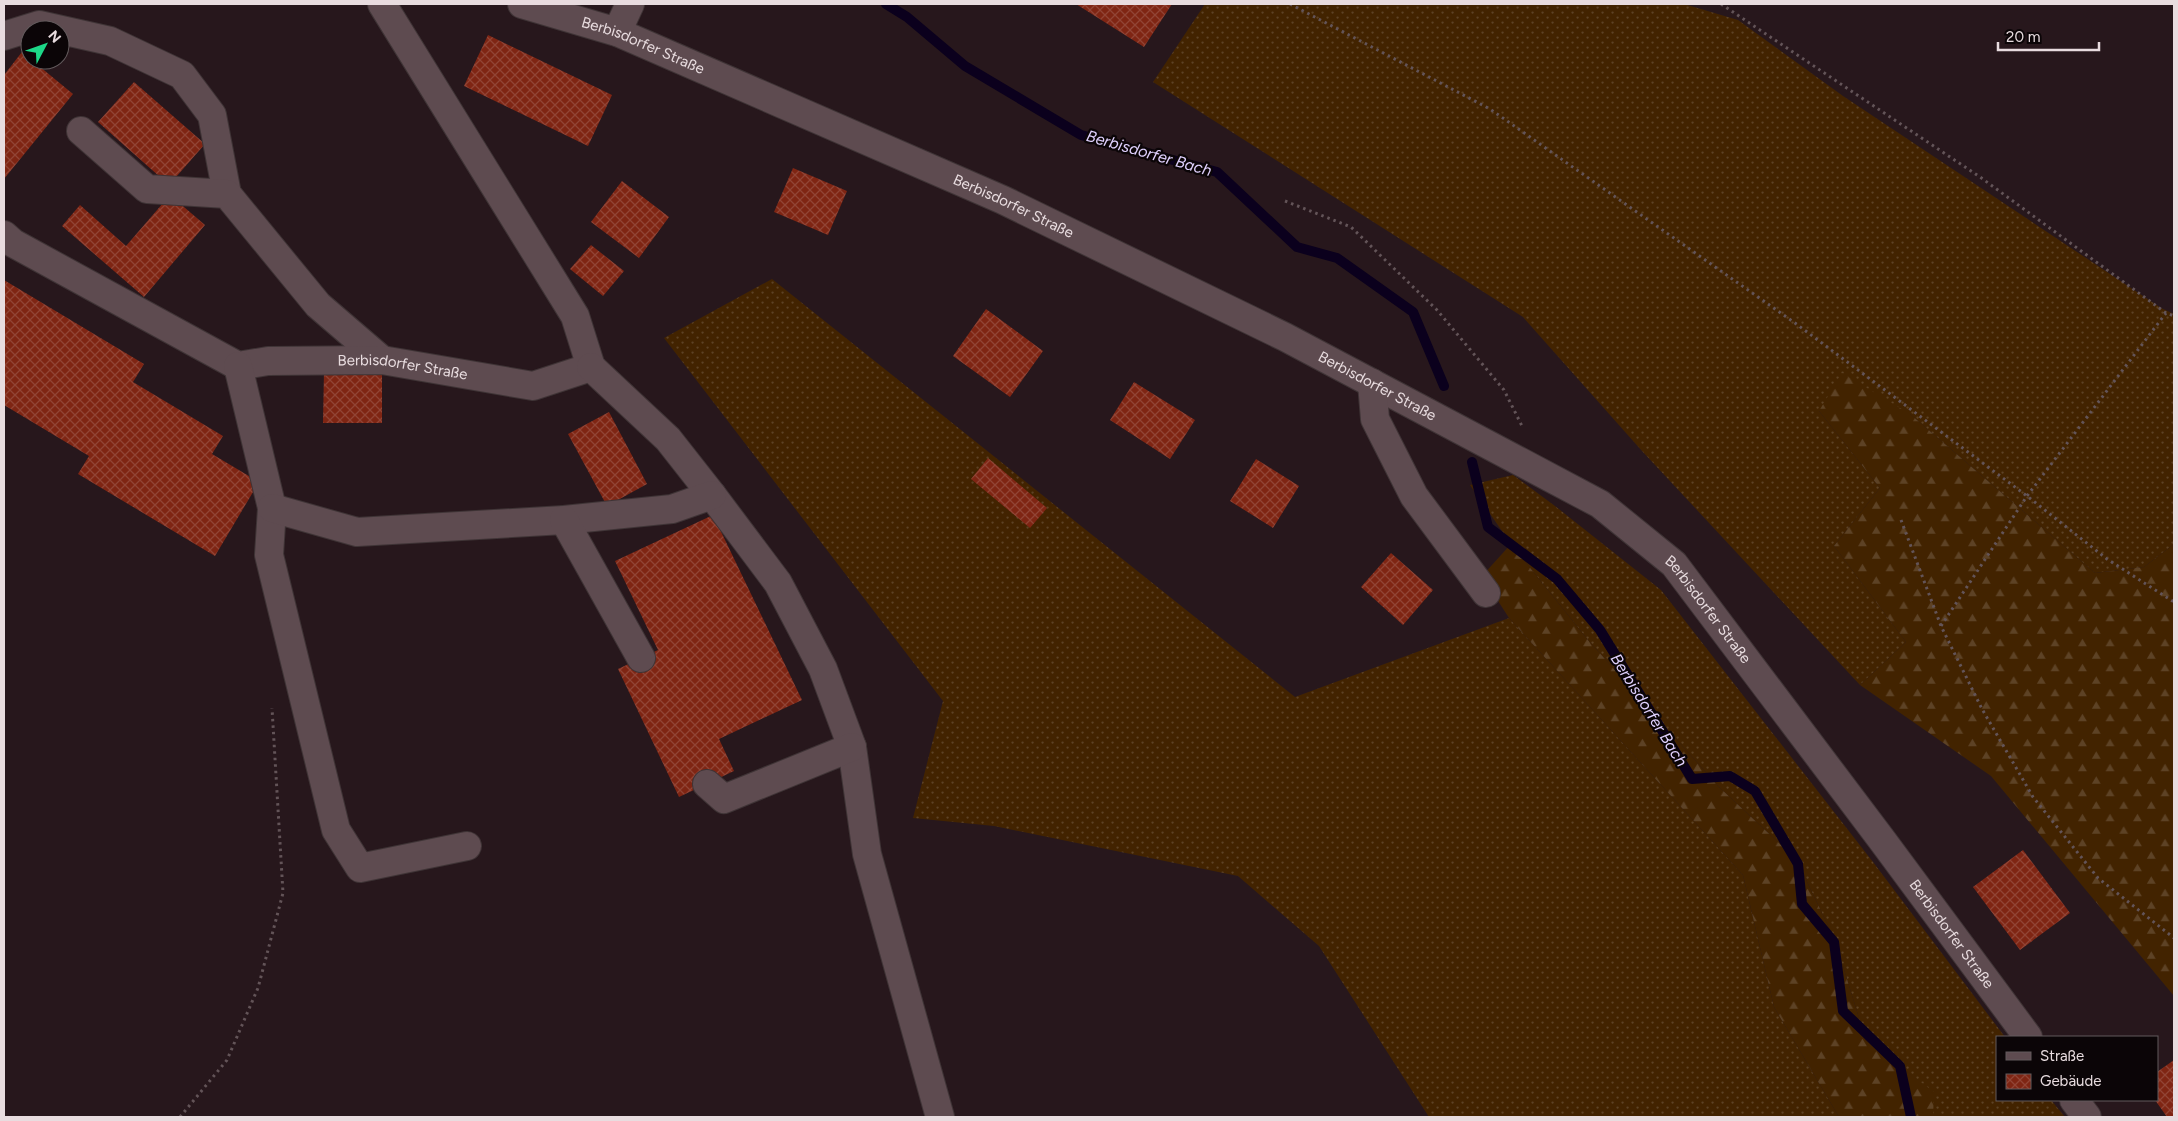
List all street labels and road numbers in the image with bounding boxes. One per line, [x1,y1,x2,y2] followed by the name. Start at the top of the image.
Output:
[579,13,707,78] street label: Berbisdorfer Straße
[950,170,1077,242] street label: Berbisdorfer Straße
[1315,347,1439,425] street label: Berbisdorfer Straße
[337,351,469,384] street label: Berbisdorfer Straße
[1661,551,1755,667] street label: Berbisdorfer Straße
[1905,876,1998,992] street label: Berbisdorfer Straße

